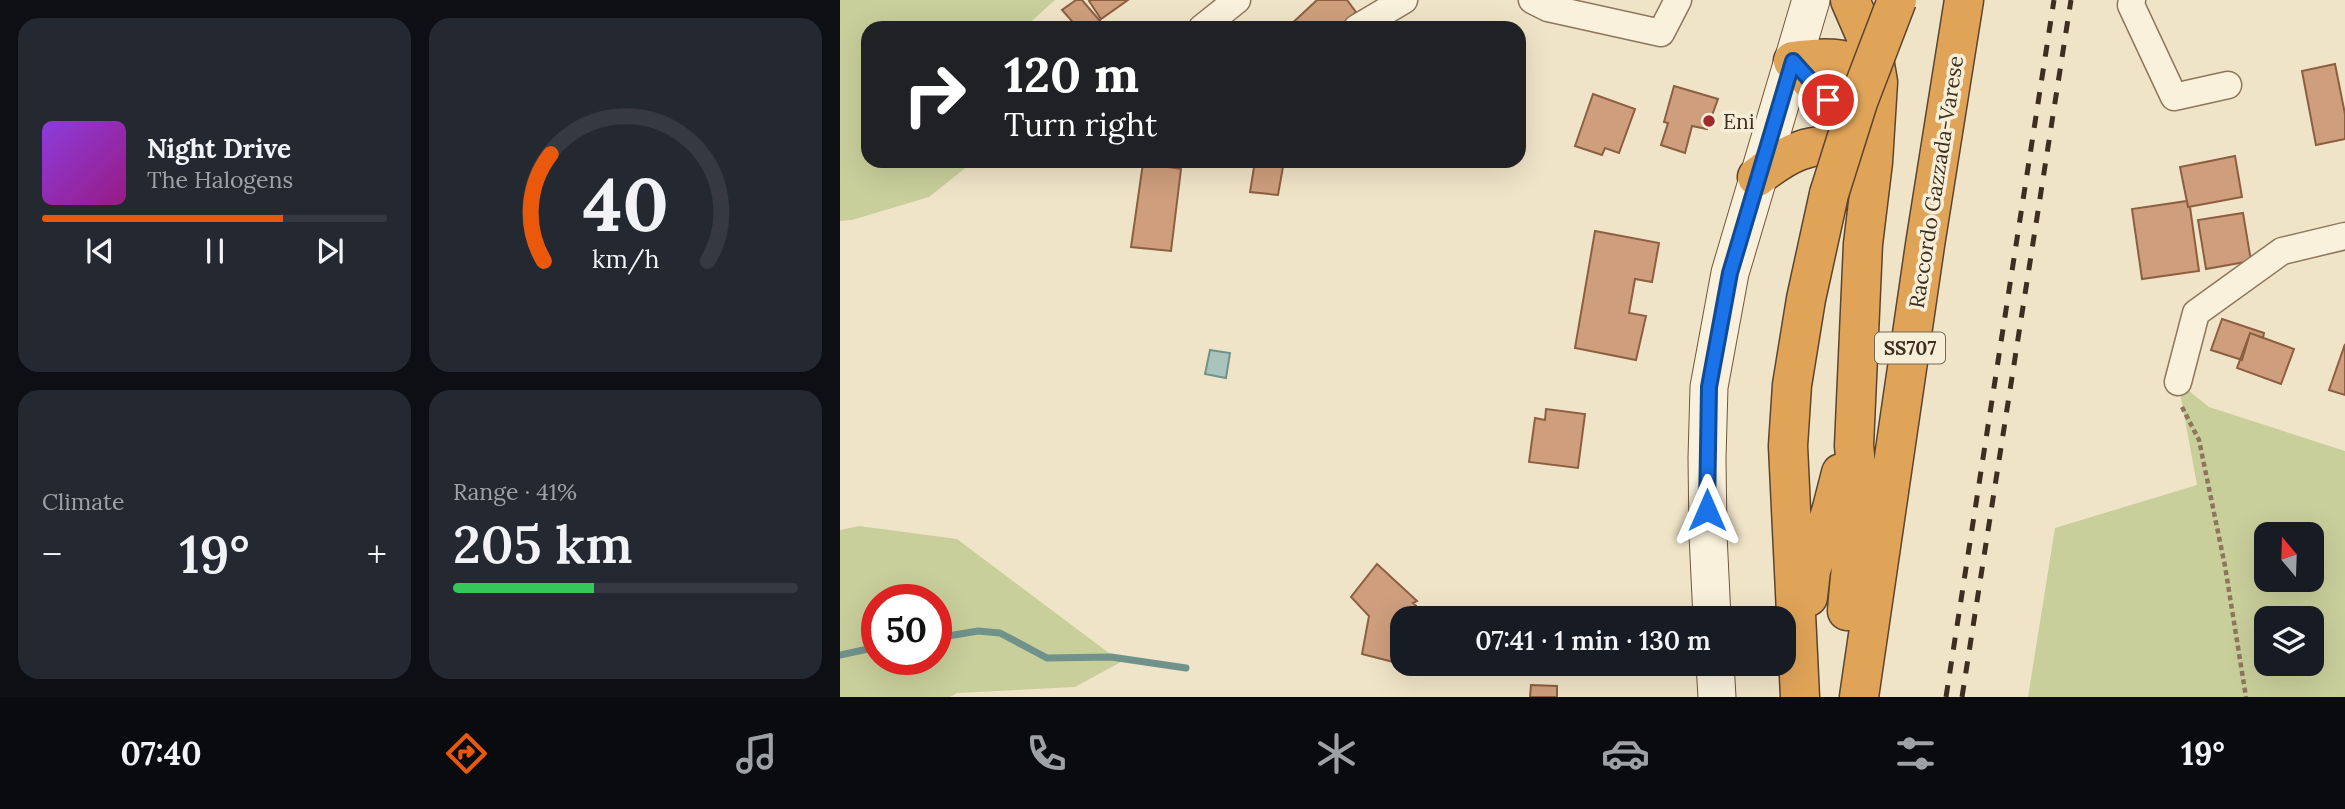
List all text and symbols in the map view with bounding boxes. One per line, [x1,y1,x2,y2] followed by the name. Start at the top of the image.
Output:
[1004,43,1139,105] text: 120 m
[889,49,980,140] icon: right
[1903,54,1969,310] street label: Raccordo Gazzada-Varese
[1798,70,1858,130] pin
[1809,81,1847,119] icon: arrive
[1004,104,1157,145] text: Turn right
[1723,108,1755,135] place label: Eni
[1701,113,1717,129] marker: Eni
[147,132,291,165] text: Night Drive
[582,159,669,252] text: 40
[147,165,293,194] text: The Halogens
[81,232,119,270] icon: previous
[196,232,234,270] icon: pause
[311,232,349,270] icon: next
[592,243,659,275] text: km/h
[1875,332,1945,364] road number: SS707
[1670,473,1744,547] position arrow
[453,477,577,506] text: Range · 41%
[42,487,124,516] text: Climate
[453,511,633,577] text: 205 km
[179,521,250,587] text: 19°
[2254,522,2324,592] north arrow
[2254,522,2324,676] map controls
[42,530,62,578] text: −
[367,530,387,578] text: +
[861,584,952,675] speed limit sign: 50
[2254,606,2324,676] button: layers
[1475,624,1711,657] text: 07:41 · 1 min · 130 m
[442,729,491,778] icon: directions
[732,729,781,778] icon: music
[1022,729,1071,778] icon: phone
[1312,729,1361,778] icon: climate
[1601,729,1650,778] icon: car
[1891,729,1940,778] icon: filters
[120,733,202,774] text: 07:40
[2181,733,2225,774] text: 19°

